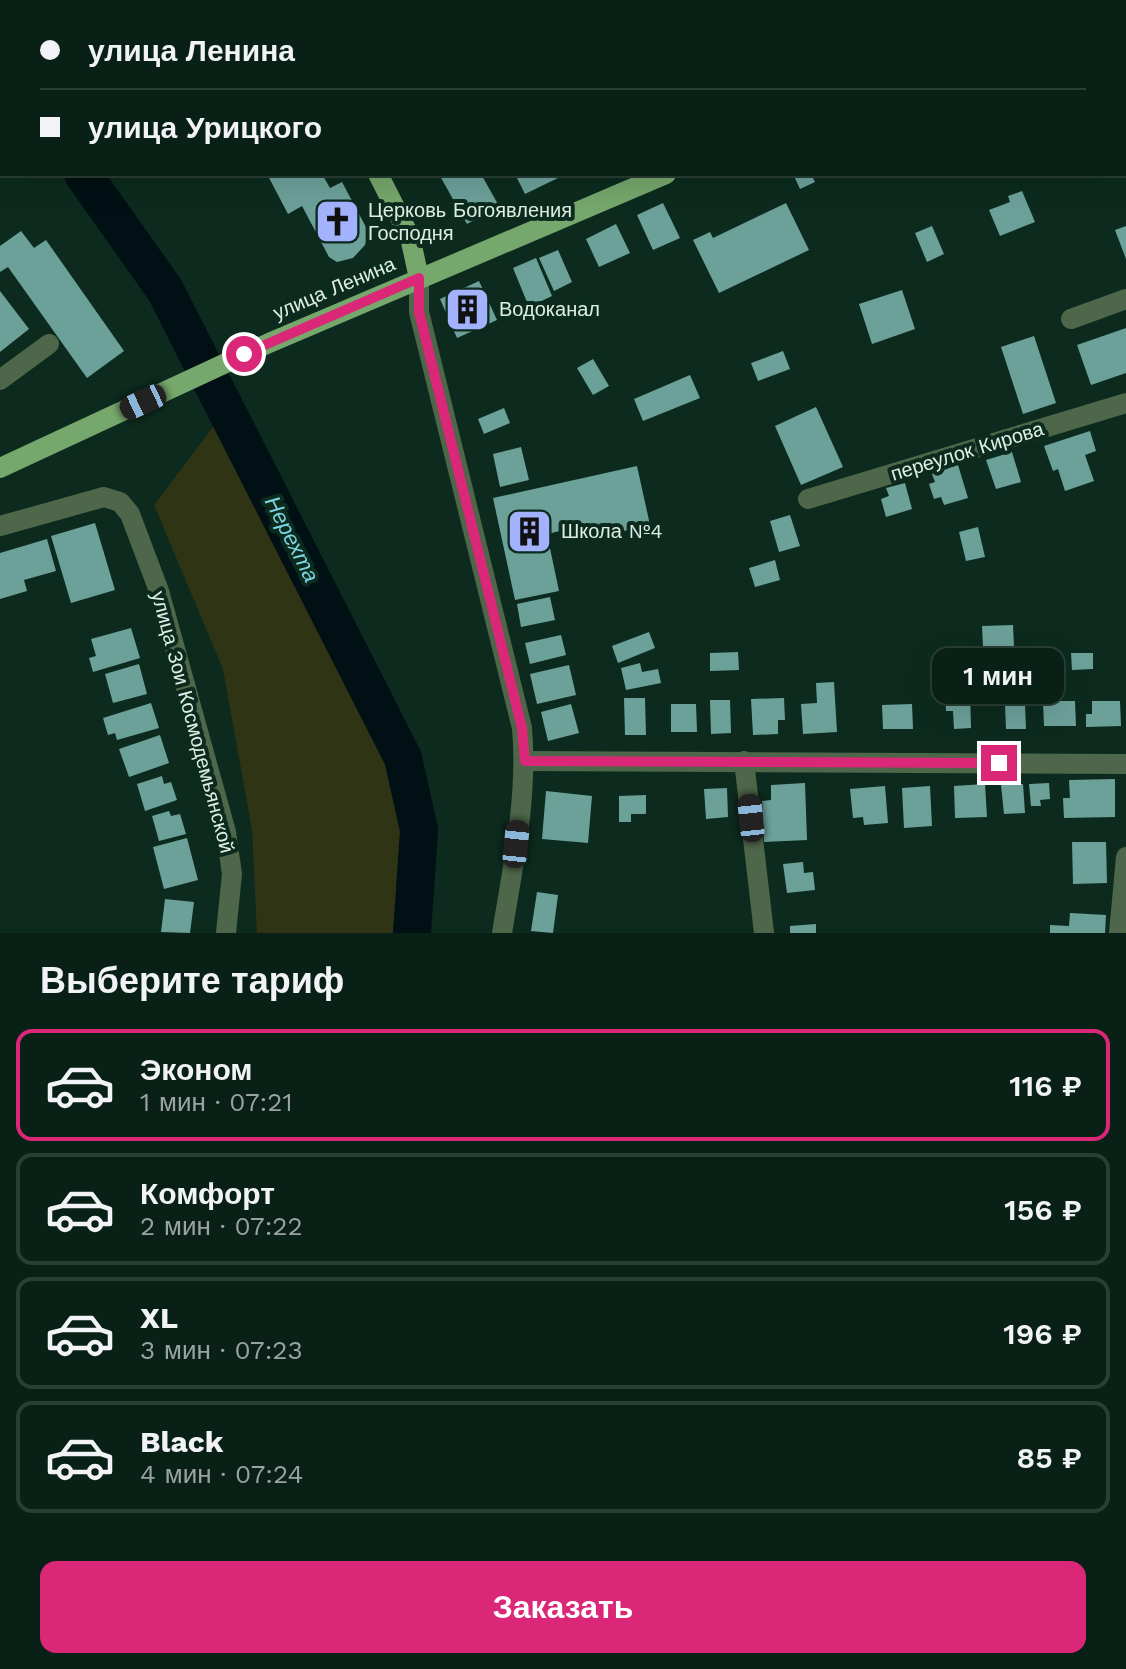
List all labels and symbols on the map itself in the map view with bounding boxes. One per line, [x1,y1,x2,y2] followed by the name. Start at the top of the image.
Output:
[313,198,361,246] church icon: Церковь Богоявления Господня
[368,198,572,245] place label: Церковь Богоявления Господня
[269,251,400,325] street label: улица Ленина
[444,285,492,333] building icon: Водоканал
[499,297,600,321] place label: Водоканал
[226,336,262,372] route start
[116,381,170,423] car
[888,416,1047,486] street label: переулок Кирова
[260,492,324,586] water label: Нерехта
[506,507,554,555] building icon: Школа №4
[561,519,663,543] place label: Школа №4
[146,588,240,856] street label: улица Зои Космодемьянской
[933,647,1065,703] callout: 1 мин
[981,745,1017,781] route end
[737,793,765,843] car
[502,819,530,869] car

